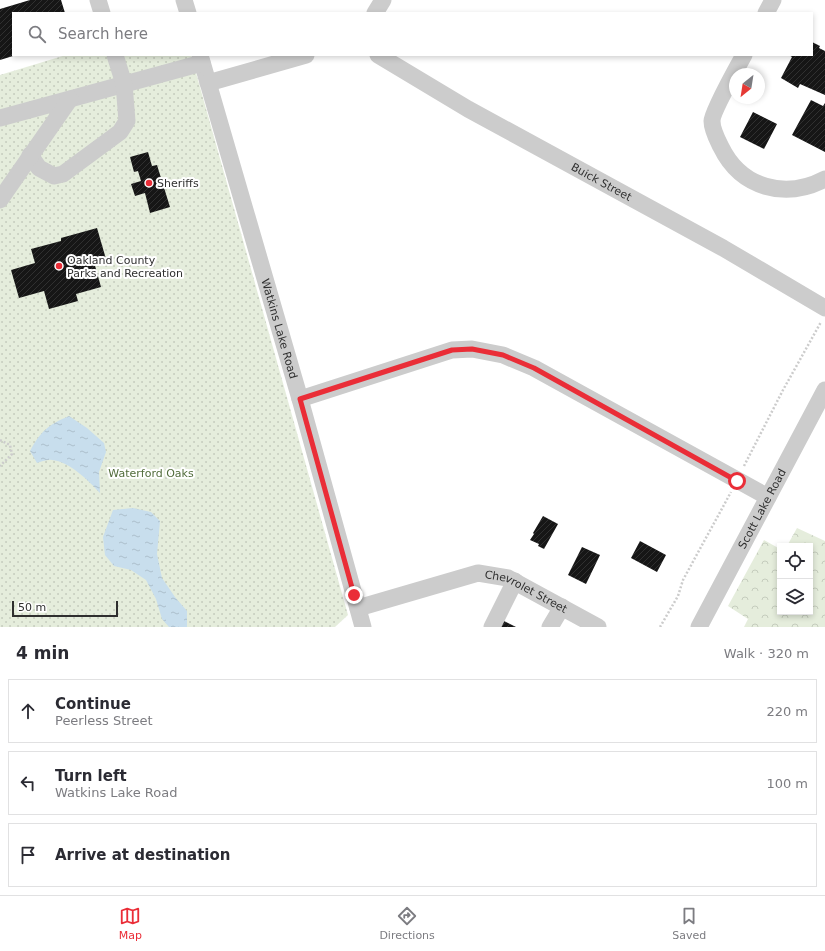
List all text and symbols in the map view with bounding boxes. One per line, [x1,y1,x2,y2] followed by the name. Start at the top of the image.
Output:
[12,12,813,56] search box
[26,23,48,45] icon: search
[58,25,148,43] text: Search here
[729,68,765,104] north arrow
[569,160,635,204] street label: Buick Street
[157,177,199,190] place label: Sheriffs
[144,178,154,188] marker: Sheriffs
[67,254,183,280] place label: Oakland County Parks and Recreation
[54,261,64,271] marker: Oakland County Parks and Recreation
[259,277,300,380] street label: Watkins Lake Road
[735,466,788,551] street label: Scott Lake Road
[108,467,194,480] park label: Waterford Oaks
[728,472,746,490] route start
[777,543,813,615] map controls
[777,543,813,579] button: locate
[484,568,570,616] street label: Chevrolet Street
[777,579,813,615] button: layers
[345,586,363,604] route end
[12,599,118,618] scale bar
[18,601,46,614] text: 50 m
[16,643,69,663] text: 4 min
[724,646,809,661] text: Walk · 320 m
[55,695,131,713] text: Continue
[17,700,39,722] icon: ahead
[766,704,808,719] text: 220 m
[55,713,153,728] text: Peerless Street
[55,767,127,785] text: Turn left
[17,772,39,794] icon: left
[766,776,808,791] text: 100 m
[55,785,177,800] text: Watkins Lake Road
[17,844,39,866] icon: arrive
[55,846,230,864] text: Arrive at destination
[119,905,142,942] tab: Map
[379,905,435,942] tab: Directions
[672,905,706,942] tab: Saved

